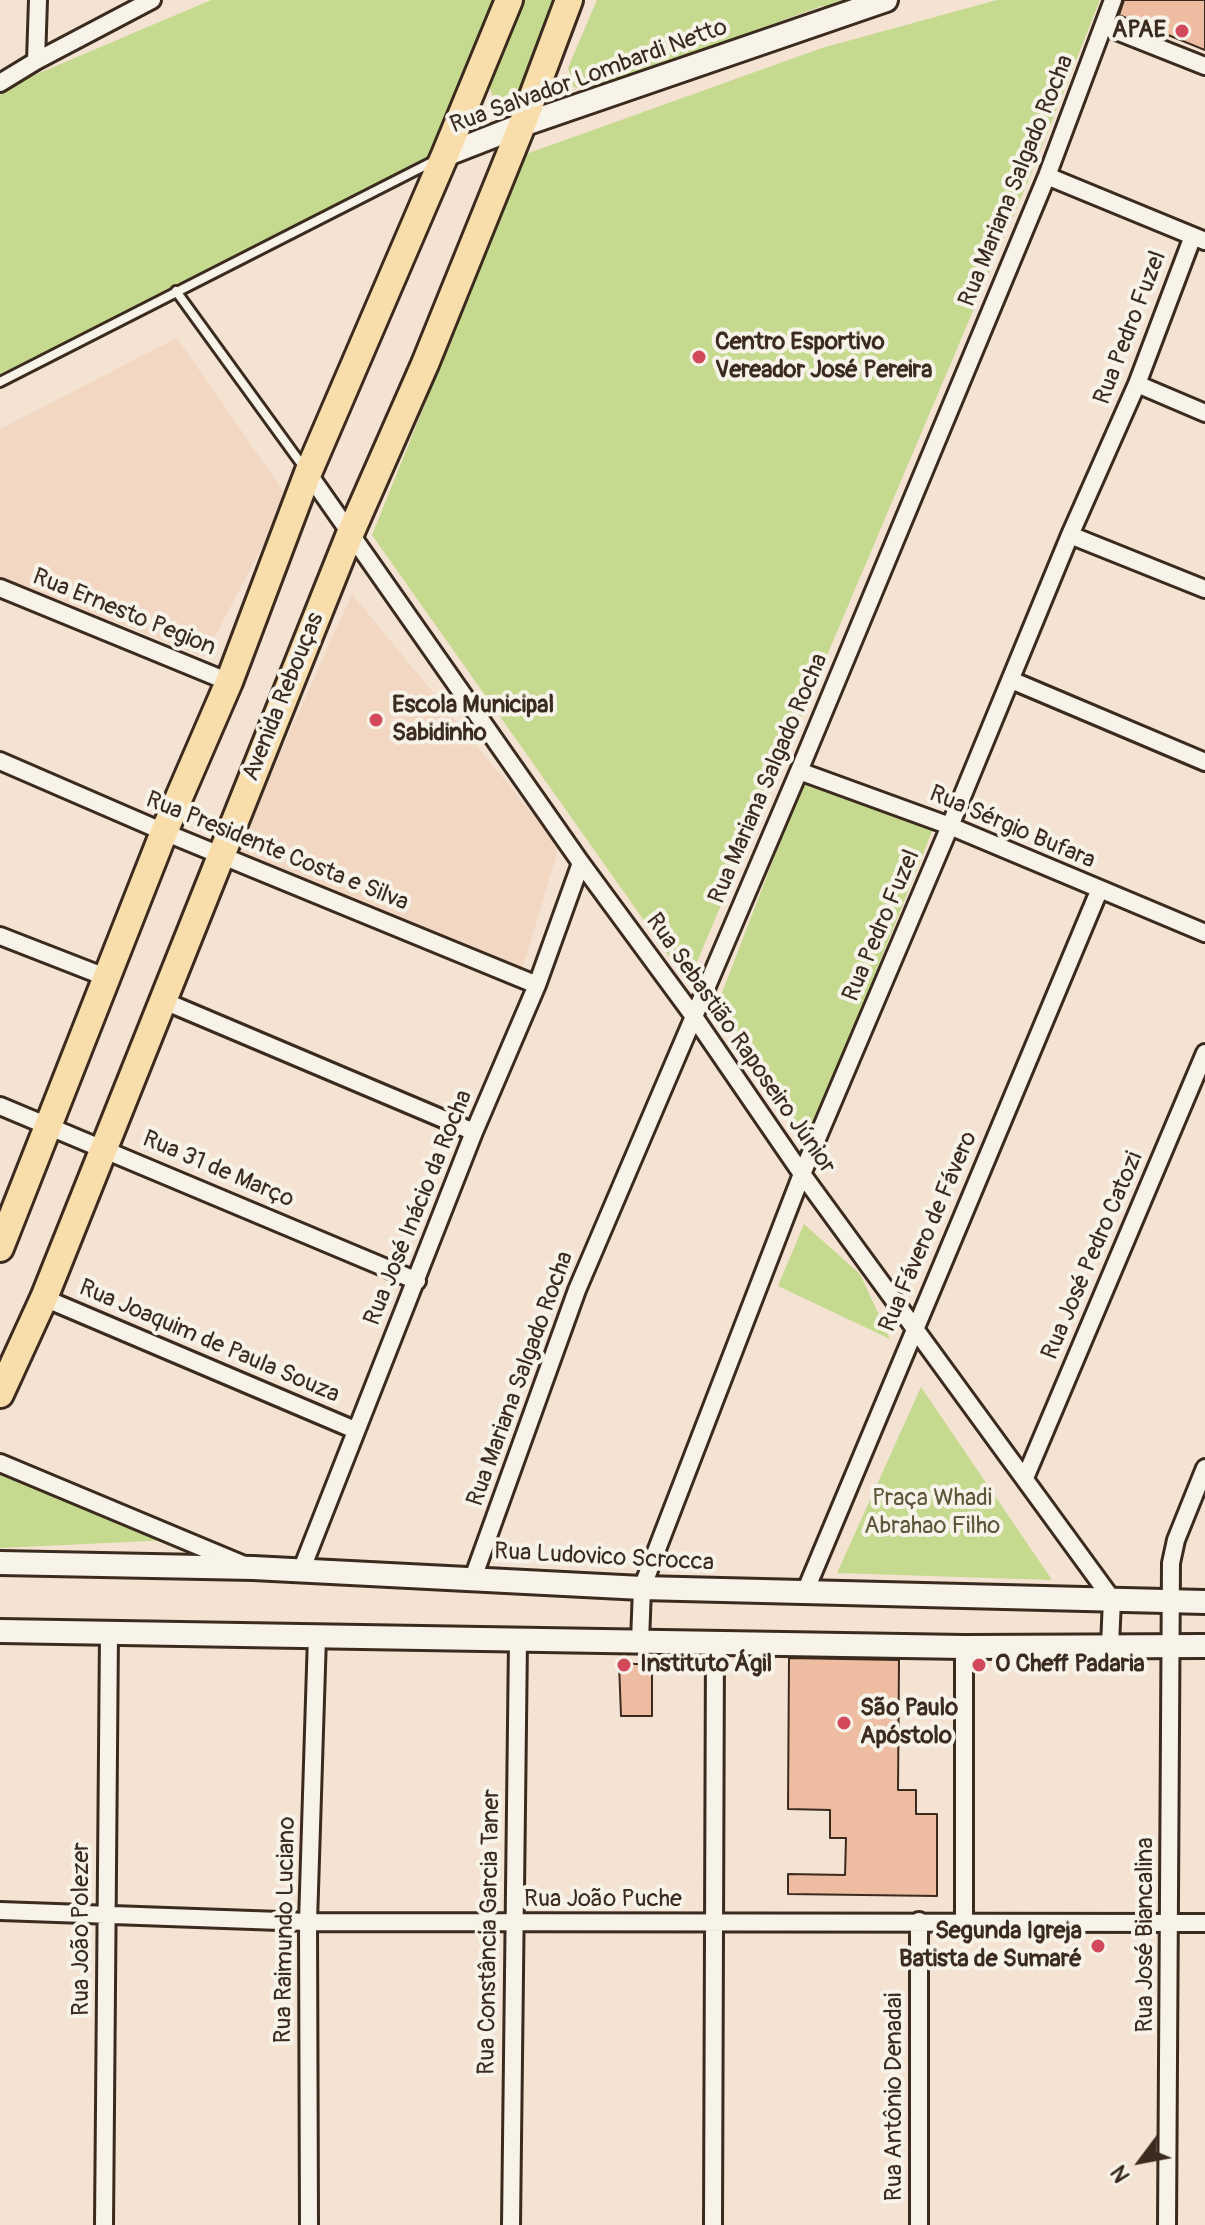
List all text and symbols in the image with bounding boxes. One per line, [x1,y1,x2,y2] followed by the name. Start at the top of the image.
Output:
[447,13,731,141] street label: Rua Salvador Lombardi Netto
[1112,17,1166,45] place label: APAE
[1173,22,1191,40] marker: APAE
[953,51,1081,311] street label: Rua Mariana Salgado Rocha
[1089,247,1173,409] street label: Rua Pedro Fuzel
[715,329,932,385] place label: Centro Esportivo Vereador José Pereira
[690,348,708,366] marker: Centro Esportivo Vereador José Pereira
[28,563,220,663] street label: Rua Ernesto Pegion
[237,609,331,785] street label: Avenida Rebouças
[703,650,835,908] street label: Rua Mariana Salgado Rocha
[392,692,554,748] place label: Escola Municipal Sabidinho
[367,711,385,729] marker: Escola Municipal Sabidinho
[925,780,1099,876] street label: Rua Sérgio Bufara
[141,786,413,918] street label: Rua Presidente Costa e Silva
[837,846,927,1006] street label: Rua Pedro Fuzel
[639,908,841,1180] street label: Rua Sebastião Raposeiro Júnior
[359,1086,479,1330] street label: Rua José Inácio da Rocha
[138,1125,298,1215] street label: Rua 31 de Março
[874,1127,984,1337] street label: Rua Fávero de Fávero
[1036,1148,1150,1364] street label: Rua José Pedro Catozi
[461,1248,581,1510] street label: Rua Mariana Salgado Rocha
[74,1274,344,1410] street label: Rua Joaquim de Paula Souza
[864,1485,1000,1541] park label: Praça Whadi Abrahao Filho
[493,1538,715,1578] street label: Rua Ludovico Scrocca
[640,1651,772,1679] place label: Instituto Ágil
[995,1651,1145,1679] place label: O Cheff Padaria
[615,1656,633,1674] marker: Instituto Ágil
[970,1656,988,1674] marker: O Cheff Padaria
[860,1695,958,1751] place label: São Paulo Apóstolo
[835,1714,853,1732] marker: São Paulo Apóstolo
[473,1789,507,2075] street label: Rua Constância Garcia Taner
[270,1816,302,2044] street label: Rua Raimundo Luciano
[1132,1837,1160,2033] street label: Rua José Biancalina
[68,1842,96,2016] street label: Rua João Polezer
[524,1886,682,1914] street label: Rua João Puche
[899,1918,1082,1974] place label: Segunda Igreja Batista de Sumaré
[1089,1937,1107,1955] marker: Segunda Igreja Batista de Sumaré
[881,1993,909,2201] street label: Rua Antônio Denadai
[1101,2121,1181,2201] north arrow
[1105,2160,1136,2187] text: N

